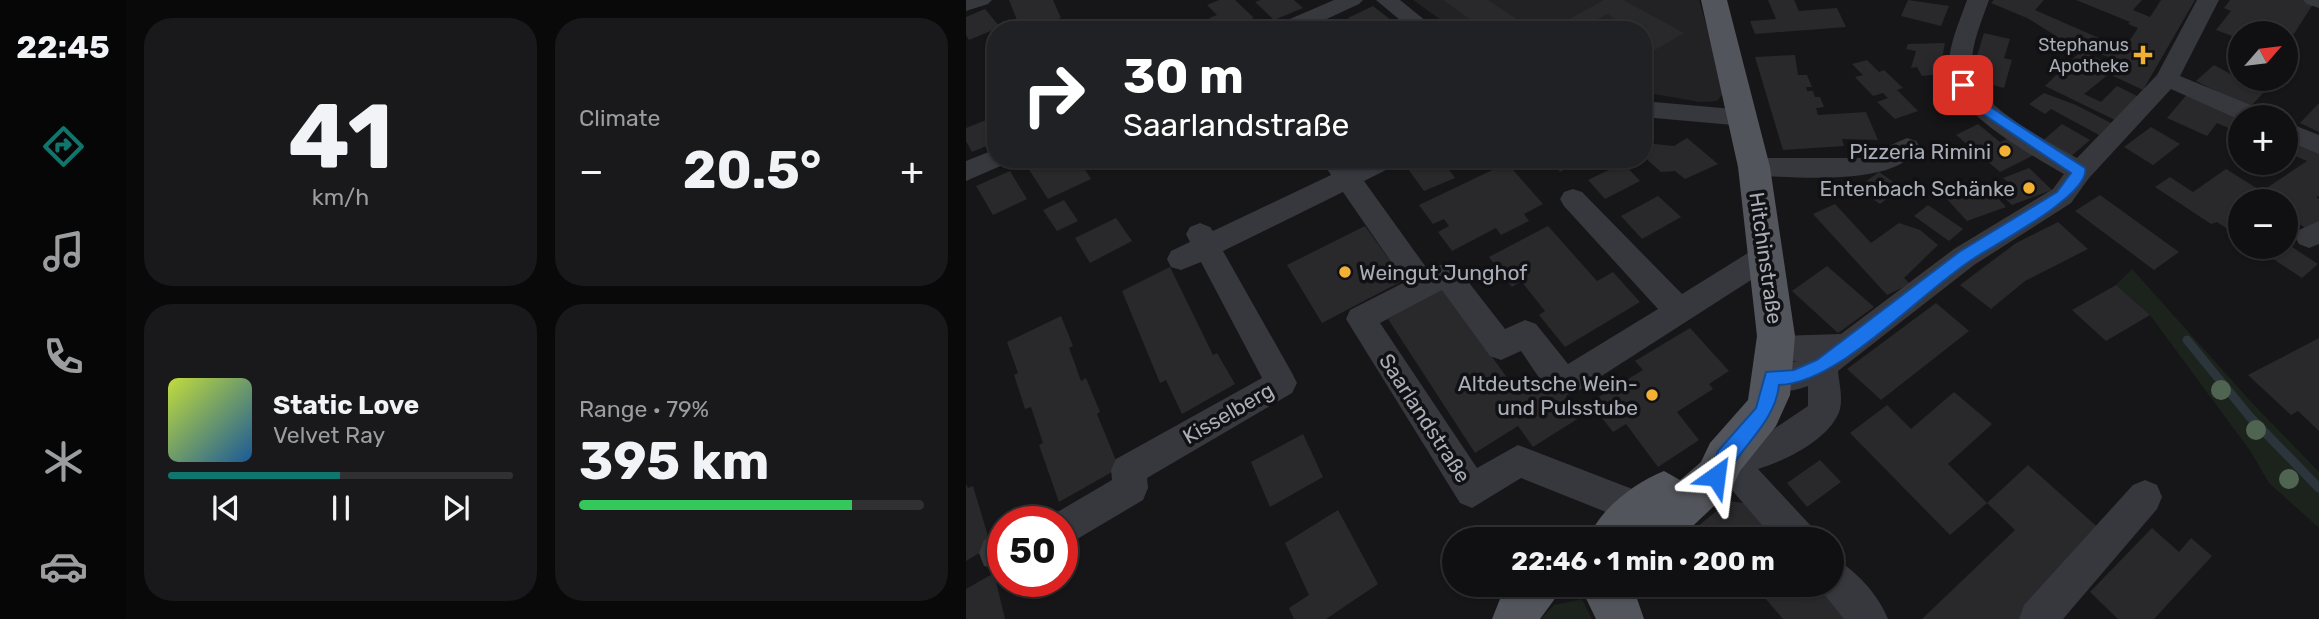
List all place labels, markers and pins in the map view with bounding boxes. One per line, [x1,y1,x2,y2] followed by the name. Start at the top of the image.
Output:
[2038,34,2129,77] place label: Stephanus Apotheke
[2135,47,2151,63] marker: Stephanus Apotheke
[1933,55,1993,115] pin
[1849,139,1991,164] place label: Pizzeria Rimini
[1997,143,2013,159] marker: Pizzeria Rimini
[1820,176,2015,201] place label: Entenbach Schänke
[2021,180,2037,196] marker: Entenbach Schänke
[1359,260,1527,285] place label: Weingut Junghof
[1337,264,1353,280] marker: Weingut Junghof
[1458,371,1638,420] place label: Altdeutsche Wein- und Pulsstube
[1644,387,1660,403] marker: Altdeutsche Wein- und Pulsstube

